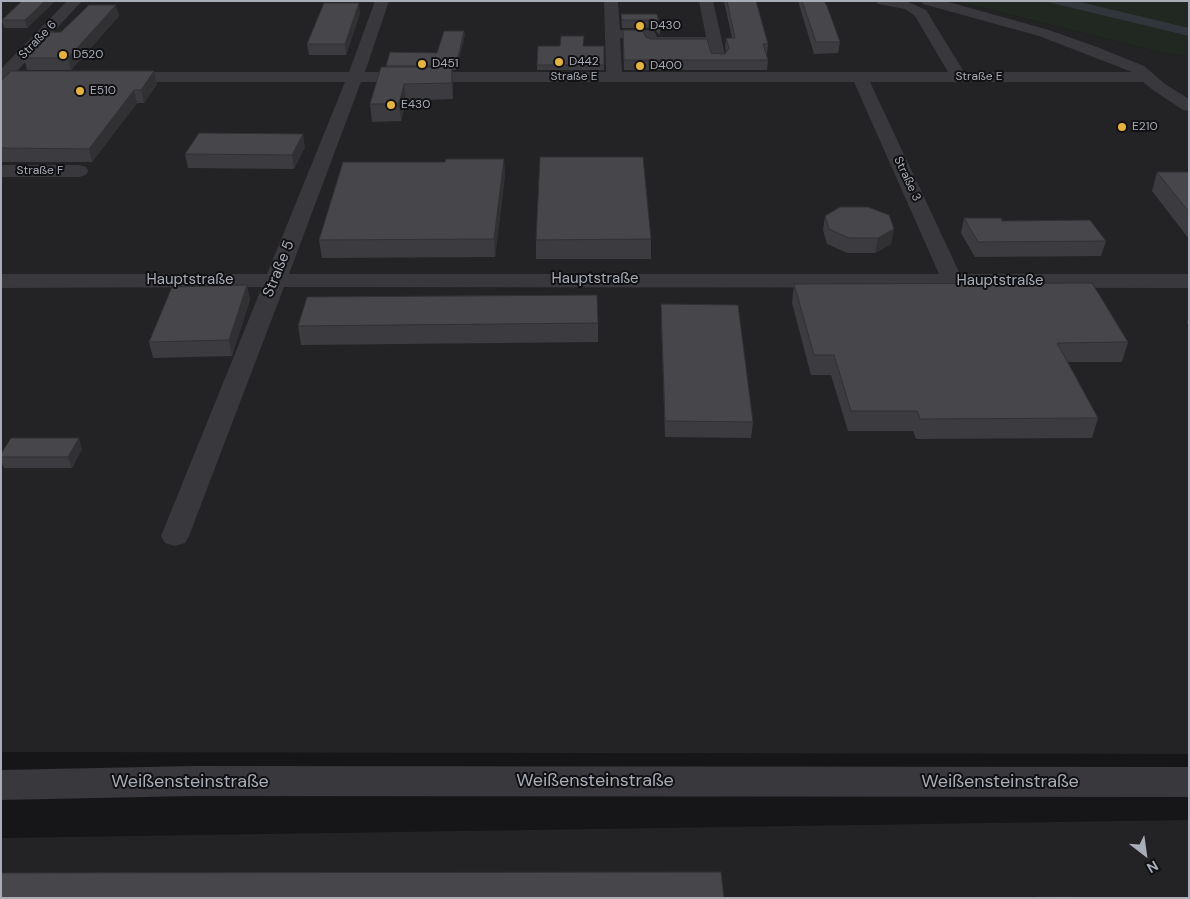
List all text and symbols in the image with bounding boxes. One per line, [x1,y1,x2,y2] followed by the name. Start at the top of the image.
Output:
[16,18,60,62] street label: Straße 6
[650,19,681,33] place label: D430
[634,20,646,32] marker: D430
[73,48,103,62] place label: D520
[57,49,69,61] marker: D520
[569,55,599,69] place label: D442
[553,56,565,68] marker: D442
[432,57,459,71] place label: D451
[416,58,428,70] marker: D451
[650,59,682,73] place label: D400
[634,60,646,72] marker: D400
[550,70,598,84] street label: Straße E
[955,70,1003,84] street label: Straße E
[90,84,116,98] place label: E510
[74,85,86,97] marker: E510
[401,98,430,112] place label: E430
[385,99,397,111] marker: E430
[1132,120,1158,134] place label: E210
[1116,121,1128,133] marker: E210
[890,154,924,204] street label: Straße 3
[17,164,63,178] street label: Straße F
[259,238,299,300] street label: Straße 5
[552,270,638,288] street label: Hauptstraße
[147,271,233,289] street label: Hauptstraße
[957,272,1043,290] street label: Hauptstraße
[516,770,674,792] street label: Weißensteinstraße
[111,771,269,793] street label: Weißensteinstraße
[921,771,1079,793] street label: Weißensteinstraße
[1120,829,1170,879] north arrow
[1144,857,1161,877] text: N

